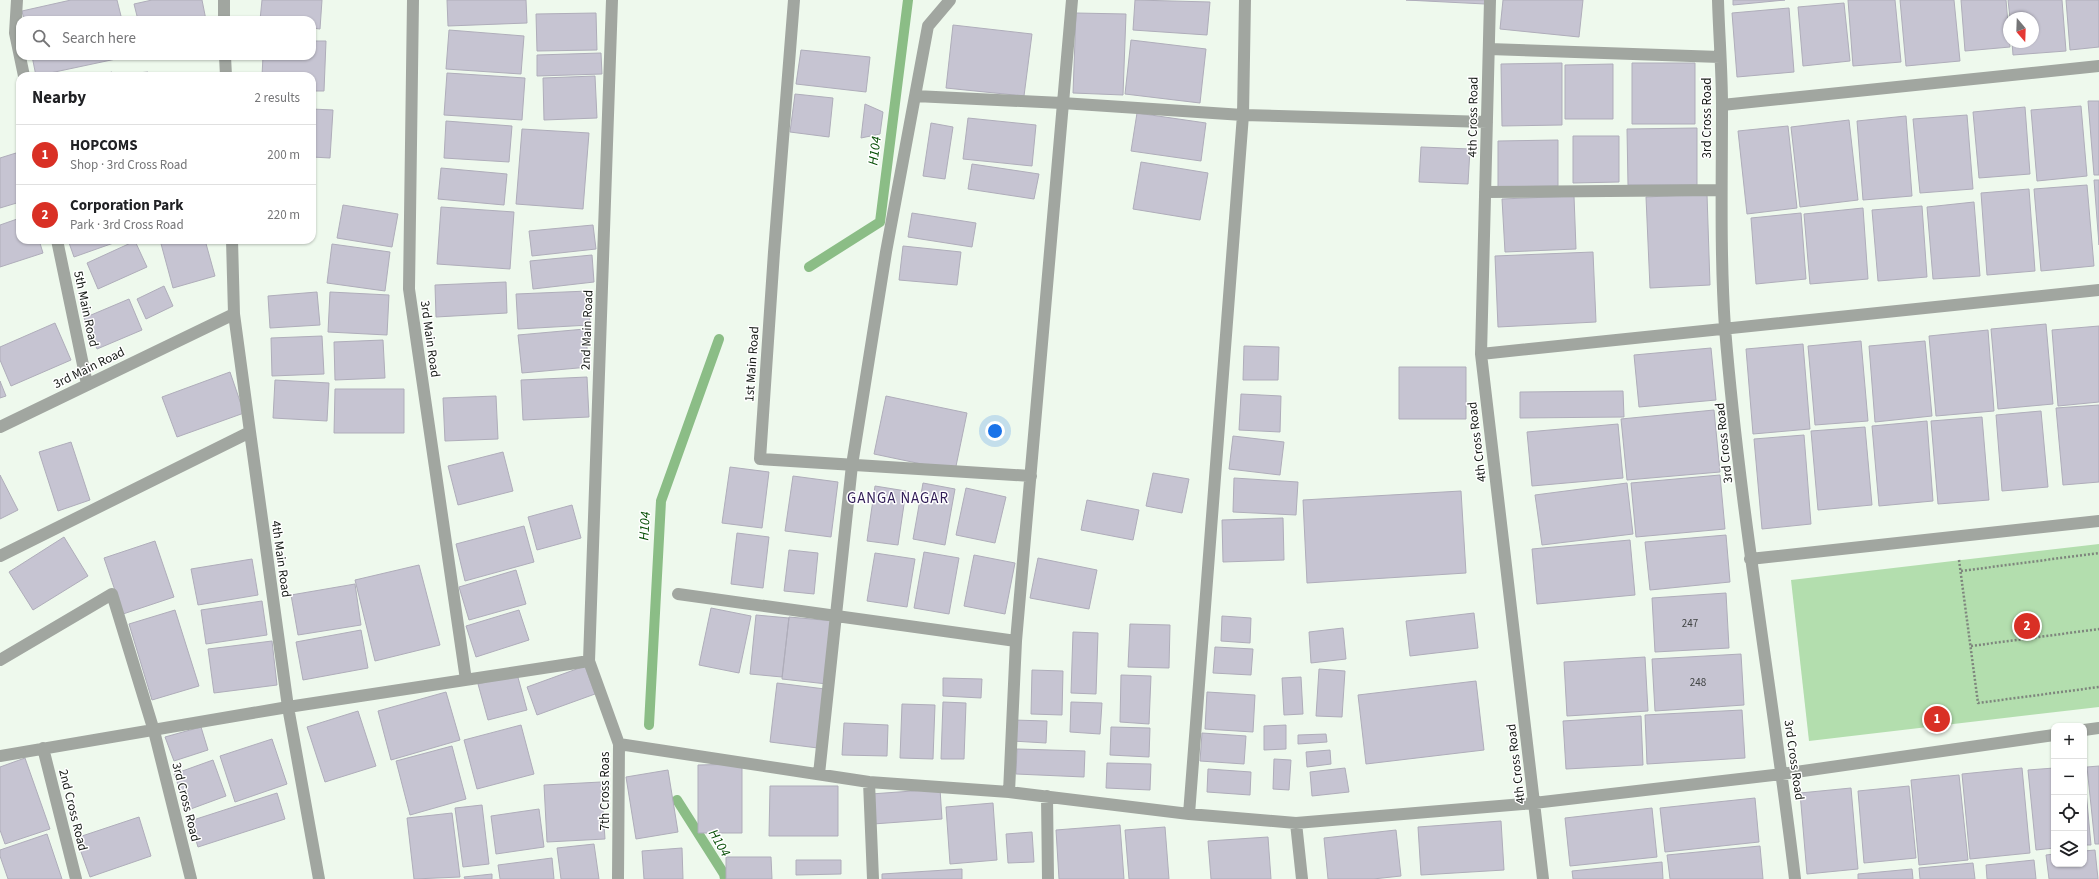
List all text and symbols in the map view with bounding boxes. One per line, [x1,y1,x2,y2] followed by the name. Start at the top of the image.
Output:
[2003,12,2039,48] north arrow
[16,16,316,60] search box
[30,27,52,49] icon: search
[62,28,136,49] text: Search here
[1463,76,1483,158] street label: 4th Cross Road
[1698,78,1716,158] street label: 3rd Cross Road
[32,86,86,110] text: Nearby
[255,89,300,107] text: 2 results
[70,135,138,156] text: HOPCOMS
[863,135,887,167] water label: H104
[42,146,48,164] text: 1
[267,146,300,164] text: 200 m
[70,156,188,174] text: Shop · 3rd Cross Road
[70,195,183,216] text: Corporation Park
[42,206,48,224] text: 2
[267,206,300,224] text: 220 m
[70,216,184,234] text: Park · 3rd Cross Road
[69,269,103,349] street label: 5th Main Road
[577,290,597,370] street label: 2nd Main Road
[416,299,444,379] street label: 3rd Main Road
[740,326,764,402] street label: 1st Main Road
[50,343,128,393] street label: 3rd Main Road
[1463,401,1491,483] street label: 4th Cross Road
[1711,402,1737,484] street label: 3rd Cross Road
[985,421,1005,441] your location
[847,488,949,509] district label: GANGA NAGAR
[634,511,656,541] water label: H104
[267,519,295,599] street label: 4th Main Road
[2014,611,2040,641] pin: 2
[1682,616,1698,631] house number: 247
[1690,675,1707,690] house number: 248
[1924,704,1950,734] pin: 1
[1779,719,1809,801] street label: 3rd Cross Road
[1502,723,1530,805] street label: 4th Cross Road
[2051,723,2087,867] map controls
[2051,723,2087,759] button: +
[596,751,614,830] street label: 7th Cross Roas
[2051,759,2087,795] button: −
[167,761,205,843] street label: 3rd Cross Road
[54,767,92,853] street label: 2nd Cross Road
[2051,795,2087,831] button: locate
[703,825,735,861] water label: H104
[2051,831,2087,867] button: layers

